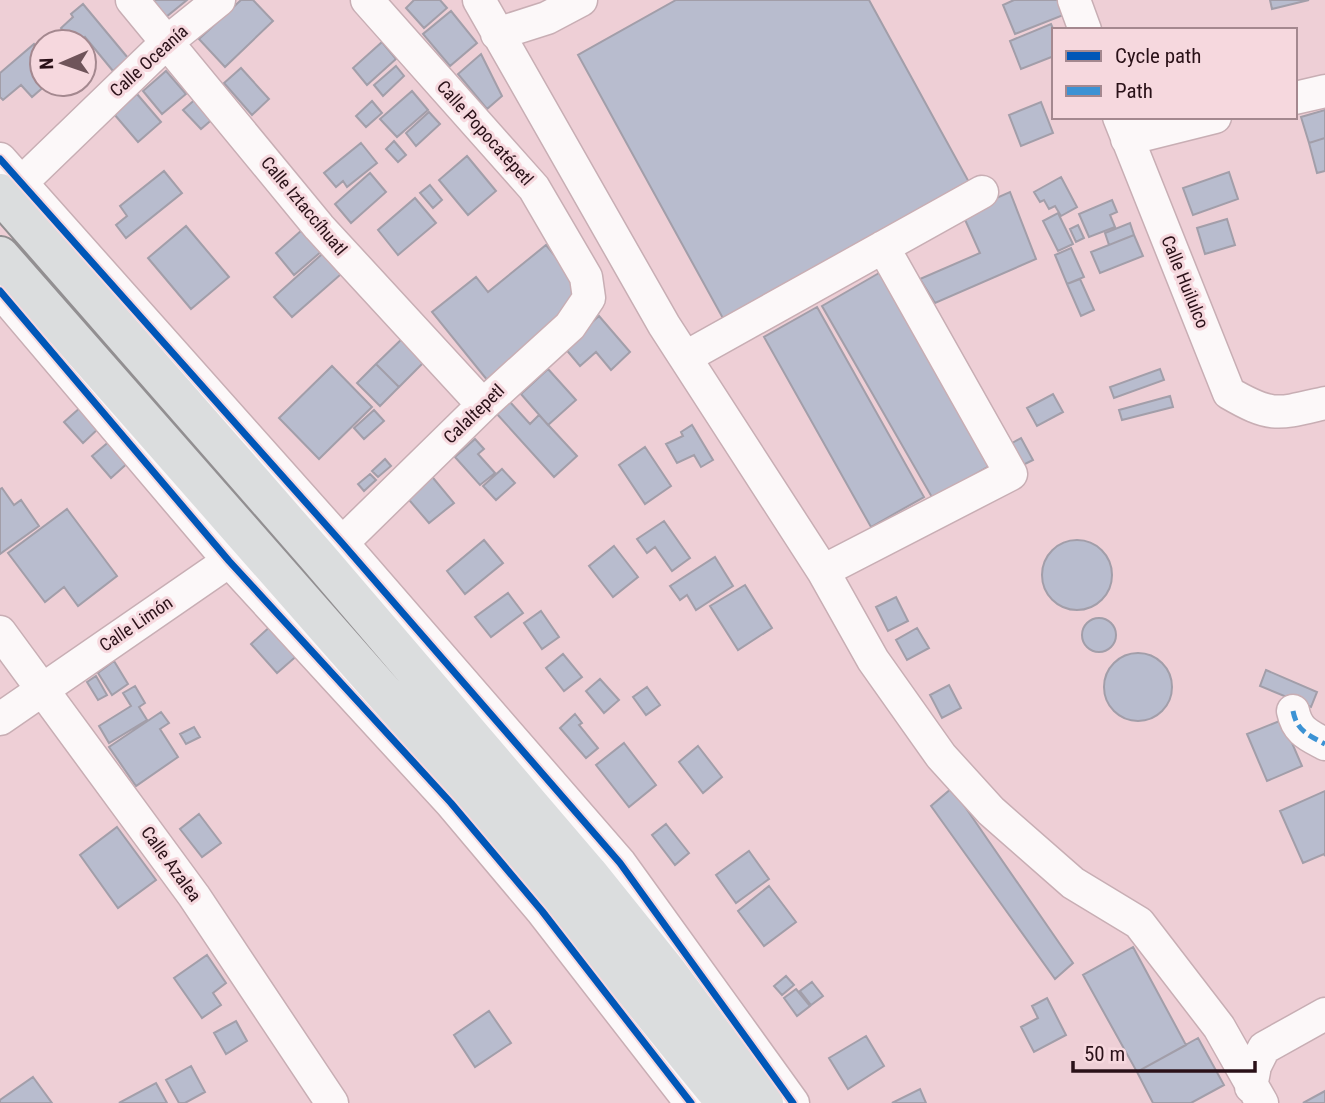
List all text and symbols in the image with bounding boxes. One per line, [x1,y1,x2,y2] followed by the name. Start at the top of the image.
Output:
[105,20,192,101] street label: Calle Oceanía
[28,28,98,98] north arrow
[1052,28,1297,119] legend
[1115,44,1201,68] text: Cycle path
[35,57,58,70] text: N
[433,76,538,189] street label: Calle Popocatépetl
[1115,79,1153,103] text: Path
[257,152,352,259] street label: Calle Iztaccíhuatl
[1157,232,1214,331] street label: Calle Huilulco
[439,380,508,448] street label: Calaltepetl
[95,591,176,656] street label: Calle Limón
[137,822,206,905] street label: Calle Azalea
[1073,1030,1255,1074] scale bar
[1084,1042,1125,1066] text: 50 m

